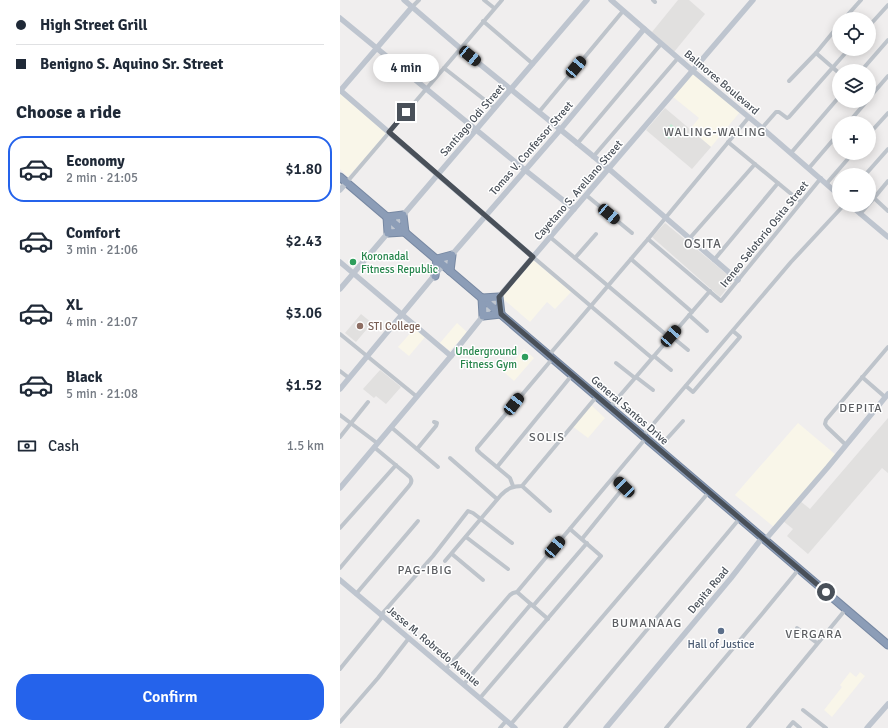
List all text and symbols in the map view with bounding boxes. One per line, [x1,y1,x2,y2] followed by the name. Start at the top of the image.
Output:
[832,12,876,212] map controls
[832,12,876,56] button: locate
[40,16,148,34] text: High Street Grill
[457,44,483,68] car
[682,47,762,118] street label: Balmores Boulevard
[373,54,439,82] callout: 4 min
[564,54,588,80] car
[40,55,223,73] text: Benigno S. Aquino Sr. Street
[390,60,422,76] text: 4 min
[832,64,876,108] button: layers
[438,82,507,159] street label: Santiago Odi Street
[487,99,576,198] street label: Tomas V. Confessor Street
[16,101,121,123] text: Choose a ride
[397,103,415,121] route end
[832,116,876,160] button: +
[664,125,766,140] district label: WALING-WALING
[531,138,625,243] street label: Cayetano S. Arellano Street
[18,151,54,187] icon: car
[66,152,125,170] text: Economy
[285,160,322,178] text: $1.80
[832,168,876,212] button: −
[66,170,138,186] text: 2 min · 21:05
[718,178,811,290] street label: Ireneo Selotorio Osita Street
[596,202,622,226] car
[18,223,54,259] icon: car
[66,224,120,242] text: Comfort
[285,232,322,250] text: $2.43
[684,236,722,252] district label: OSITA
[66,242,138,258] text: 3 min · 21:06
[361,250,438,276] place label: Koronadal Fitness Republic
[348,257,358,267] marker: Koronadal Fitness Republic
[18,295,54,331] icon: car
[66,296,83,314] text: XL
[285,304,322,322] text: $3.06
[66,314,138,330] text: 4 min · 21:07
[368,320,420,333] place label: STI College
[355,321,365,331] marker: STI College
[659,323,683,349] car
[455,345,517,371] place label: Underground Fitness Gym
[520,352,530,362] marker: Underground Fitness Gym
[18,367,54,403] icon: car
[66,368,103,386] text: Black
[588,373,671,448] street label: General Santos Drive
[285,376,322,394] text: $1.52
[66,386,138,402] text: 5 min · 21:08
[502,391,526,417] car
[839,401,883,416] district label: DEPITA
[529,430,565,445] district label: SOLIS
[16,435,38,457] icon: cash
[48,437,79,455] text: Cash
[287,438,324,454] text: 1.5 km
[611,474,637,500] car
[543,534,567,560] car
[397,563,453,578] district label: PAG-IBIG
[685,564,732,616] street label: Depita Road
[817,583,835,601] route start
[384,604,483,689] street label: Jesse M. Robredo Avenue
[612,616,682,631] district label: BUMANAAG
[716,626,726,636] marker: Hall of Justice
[785,627,843,642] district label: VERGARA
[688,638,754,651] place label: Hall of Justice
[16,674,324,720] button: Confirm

